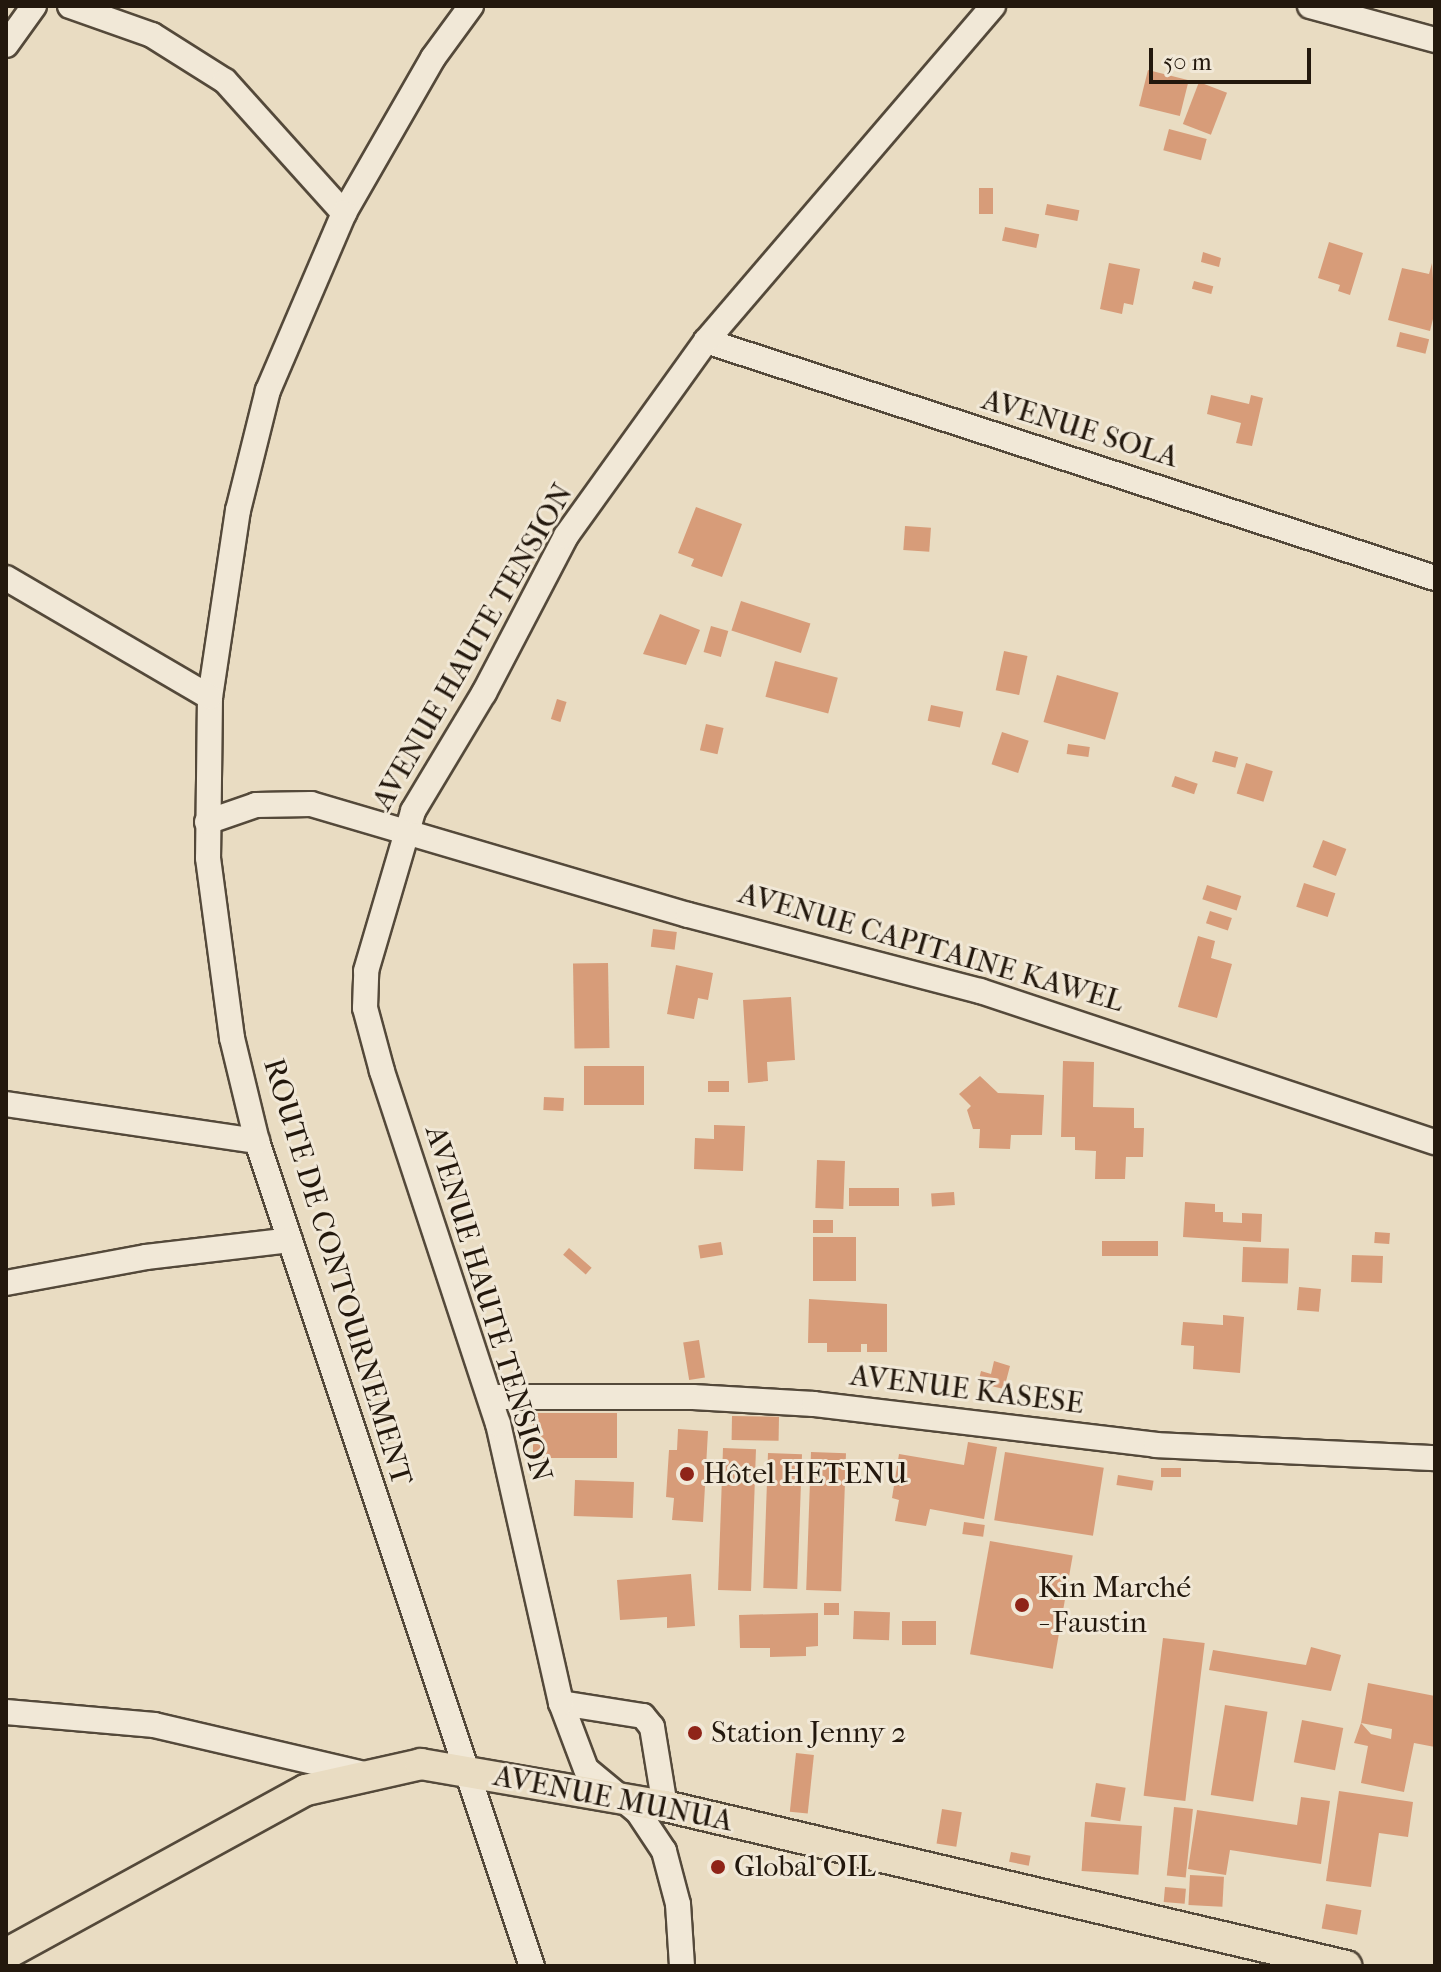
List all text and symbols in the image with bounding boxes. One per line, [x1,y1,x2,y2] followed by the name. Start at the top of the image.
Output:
[1153,32,1315,82] scale bar
[1163,48,1212,76] text: 50 m
[978,382,1182,476] street label: AVENUE SOLA
[365,477,581,817] street label: AVENUE HAUTE TENSION
[734,876,1128,1020] street label: AVENUE CAPITAINE KAWEL
[255,1054,419,1490] street label: ROUTE DE CONTOURNEMENT
[417,1121,559,1487] street label: AVENUE HAUTE TENSION
[848,1358,1086,1422] street label: AVENUE KASESE
[703,1456,908,1492] place label: Hôtel HETENU
[678,1465,696,1483] marker: Hôtel HETENU
[1038,1570,1191,1640] place label: Kin Marché - Faustin
[1013,1596,1031,1614] marker: Kin Marché - Faustin
[711,1715,906,1751] place label: Station Jenny 2
[686,1724,704,1742] marker: Station Jenny 2
[490,1758,736,1840] street label: AVENUE MUNUA
[734,1849,876,1885] place label: Global OIL
[709,1858,727,1876] marker: Global OIL

